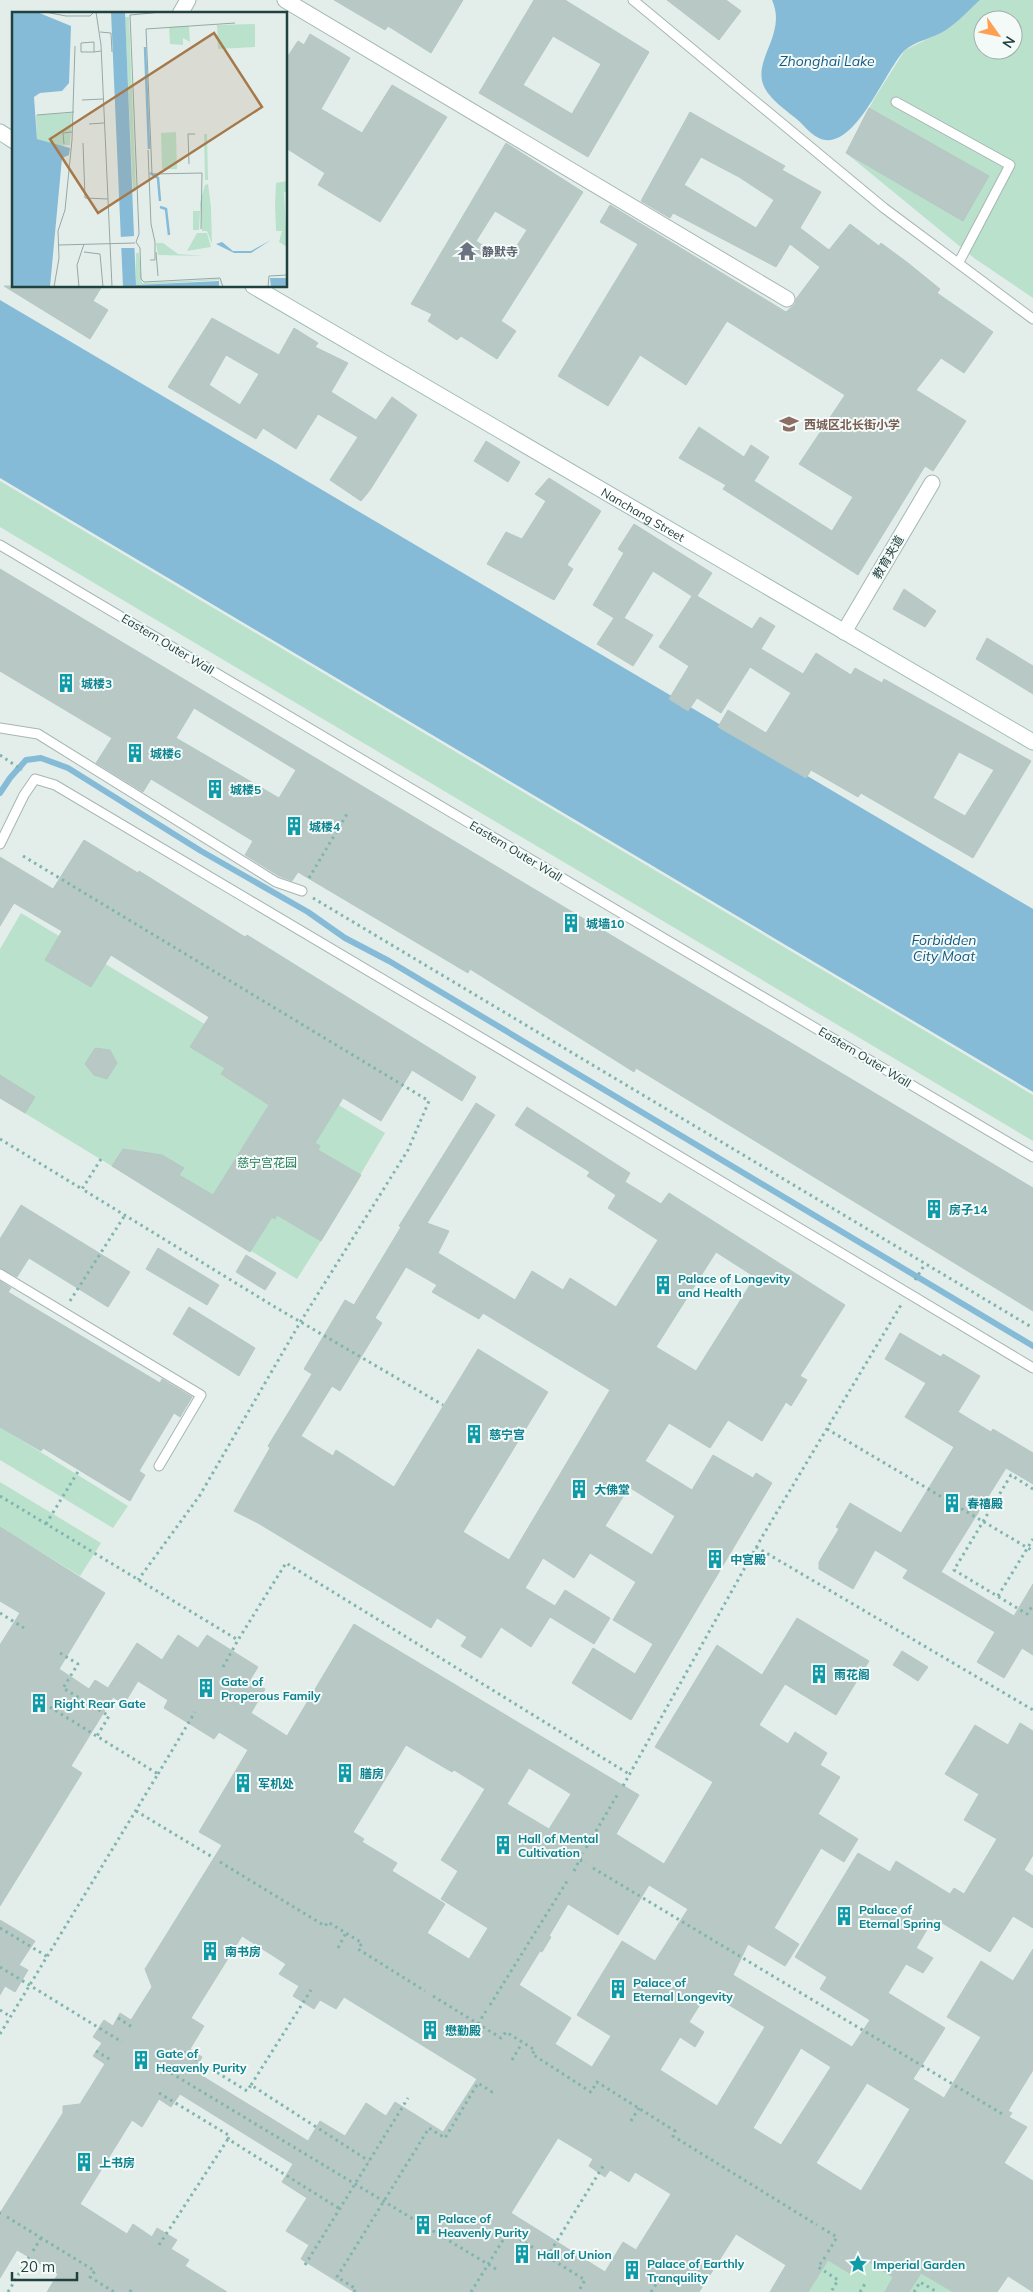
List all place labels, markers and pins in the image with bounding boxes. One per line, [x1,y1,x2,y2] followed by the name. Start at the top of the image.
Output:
[456,240,478,262] temple icon: 静默寺
[482,244,518,259] place label: 静默寺
[778,413,800,435] school or university icon: 西城区北长街小学
[804,417,900,432] place label: 西城区北长街小学
[55,672,77,694] building icon: 城楼3
[81,676,112,691] place label: 城楼3
[124,742,146,764] building icon: 城楼6
[150,746,181,761] place label: 城楼6
[204,778,226,800] building icon: 城楼5
[230,782,261,797] place label: 城楼5
[283,815,305,837] building icon: 城楼4
[309,819,340,834] place label: 城楼4
[560,912,582,934] building icon: 城墙10
[586,916,624,931] place label: 城墙10
[923,1198,945,1220] building icon: 房子14
[949,1202,987,1217] place label: 房子14
[678,1271,791,1300] place label: Palace of Longevity and Health
[652,1274,674,1296] building icon: Palace of Longevity and Health
[463,1423,485,1445] building icon: 慈宁宫
[489,1427,525,1442] place label: 慈宁宫
[568,1478,590,1500] building icon: 大佛堂
[594,1482,630,1497] place label: 大佛堂
[941,1492,963,1514] building icon: 春禧殿
[967,1496,1003,1511] place label: 春禧殿
[704,1548,726,1570] building icon: 中宫殿
[730,1552,766,1567] place label: 中宫殿
[808,1663,830,1685] building icon: 雨花阁
[834,1667,870,1682] place label: 雨花阁
[221,1674,321,1703] place label: Gate of Properous Family
[195,1677,217,1699] building icon: Gate of Properous Family
[28,1692,50,1714] building icon: Right Rear Gate
[54,1696,146,1711] place label: Right Rear Gate
[334,1762,356,1784] building icon: 膳房
[360,1766,384,1781] place label: 膳房
[232,1772,254,1794] building icon: 军机处
[258,1776,294,1791] place label: 军机处
[518,1831,598,1860] place label: Hall of Mental Cultivation
[492,1834,514,1856] building icon: Hall of Mental Cultivation
[859,1902,941,1931] place label: Palace of Eternal Spring
[833,1905,855,1927] building icon: Palace of Eternal Spring
[199,1940,221,1962] building icon: 南书房
[225,1944,261,1959] place label: 南书房
[633,1975,733,2004] place label: Palace of Eternal Longevity
[607,1978,629,2000] building icon: Palace of Eternal Longevity
[419,2019,441,2041] building icon: 懋勤殿
[445,2023,481,2038] place label: 懋勤殿
[156,2046,247,2075] place label: Gate of Heavenly Purity
[130,2049,152,2071] building icon: Gate of Heavenly Purity
[73,2151,95,2173] building icon: 上书房
[99,2155,135,2170] place label: 上书房
[438,2211,529,2240] place label: Palace of Heavenly Purity
[412,2214,434,2236] building icon: Palace of Heavenly Purity
[511,2243,533,2265] building icon: Hall of Union
[537,2247,612,2262] place label: Hall of Union
[847,2253,869,2275] place icon: Imperial Garden
[647,2256,745,2285] place label: Palace of Earthly Tranquility
[873,2257,965,2272] place label: Imperial Garden
[621,2259,643,2281] building icon: Palace of Earthly Tranquility

